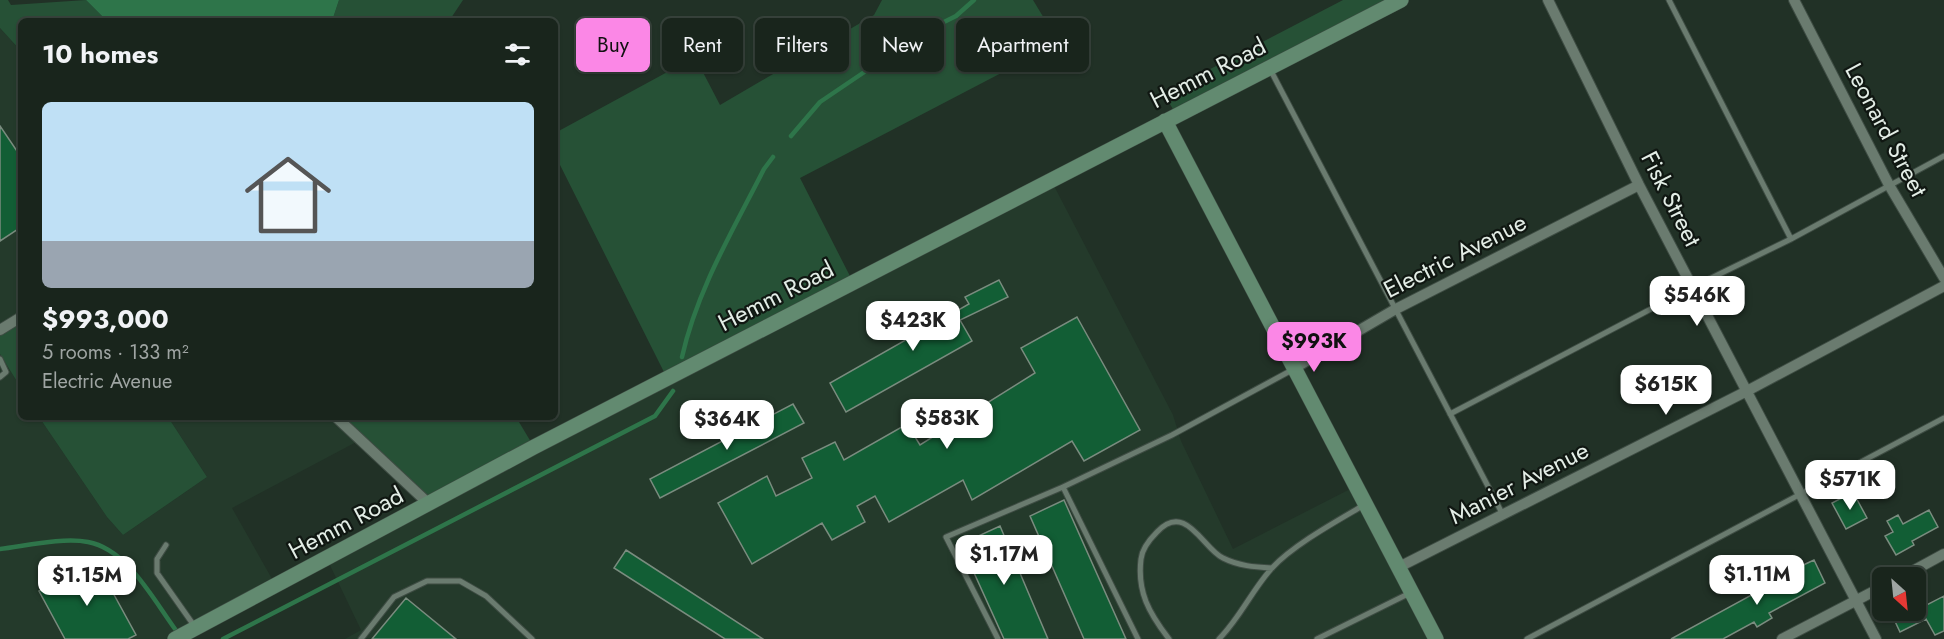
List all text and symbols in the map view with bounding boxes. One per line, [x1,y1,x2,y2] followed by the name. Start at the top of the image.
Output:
[576,18,650,72] chip: Buy
[662,18,743,72] chip: Rent
[755,18,849,72] chip: Filters
[861,18,944,72] chip: New
[956,18,1089,72] chip: Apartment
[1144,28,1272,117] street label: Hemm Road
[42,35,158,73] text: 10 homes
[501,38,534,71] icon: filters
[1837,57,1936,203] street label: Leonard Street
[234,141,342,249] icon: home
[1632,145,1711,253] street label: Fisk Street
[1377,205,1532,307] street label: Electric Avenue
[712,251,840,340] street label: Hemm Road
[1655,276,1739,327] pin: $546K
[1664,281,1730,310] text: $546K
[42,300,169,338] text: $993,000
[871,301,955,352] pin: $423K
[880,306,946,335] text: $423K
[1272,322,1356,373] pin: $993K
[1281,327,1347,356] text: $993K
[42,338,189,367] text: 5 rooms · 133 m²
[1624,365,1708,416] pin: $615K
[42,367,172,396] text: Electric Avenue
[1635,370,1697,399] text: $615K
[905,399,989,450] pin: $583K
[685,400,769,451] pin: $364K
[915,404,979,433] text: $583K
[694,405,760,434] text: $364K
[1443,432,1595,533] street label: Manier Avenue
[1808,460,1892,511] pin: $571K
[1819,465,1881,494] text: $571K
[282,478,410,568] street label: Hemm Road
[955,535,1053,586] pin: $1.17M
[969,540,1039,569] text: $1.17M
[1708,555,1806,606] pin: $1.11M
[38,556,136,607] pin: $1.15M
[1723,560,1791,589] text: $1.11M
[52,561,122,590] text: $1.15M
[1872,567,1926,621] north arrow
[1872,567,1926,621] map controls

